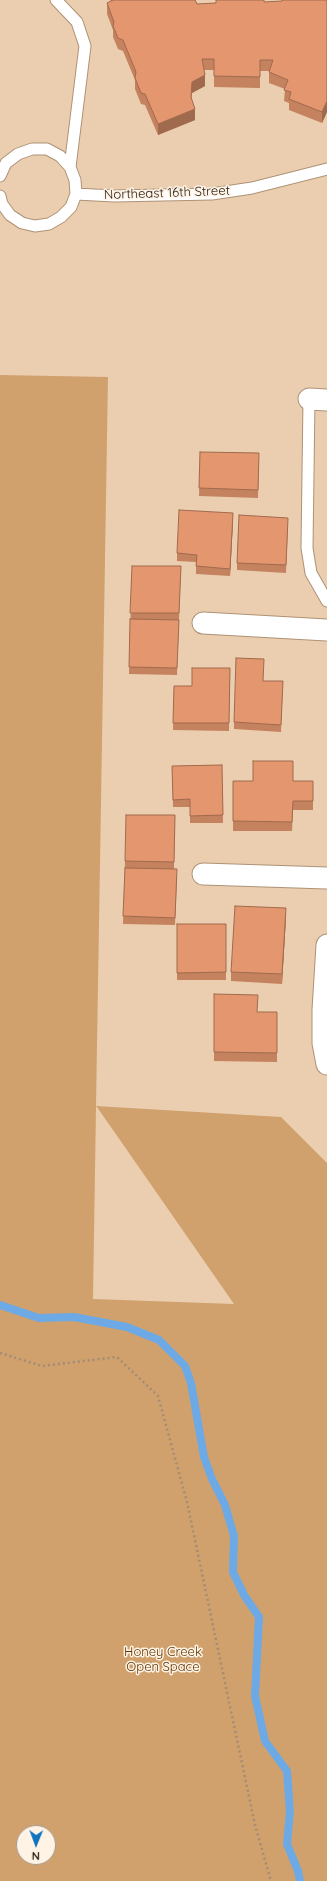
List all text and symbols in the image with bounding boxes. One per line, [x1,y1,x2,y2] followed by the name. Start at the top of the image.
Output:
[104,183,230,203] street label: Northeast 16th Street
[124,1644,202,1675] park label: Honey Creek Open Space
[16,1825,56,1865] north arrow
[32,1849,40,1863] text: N

